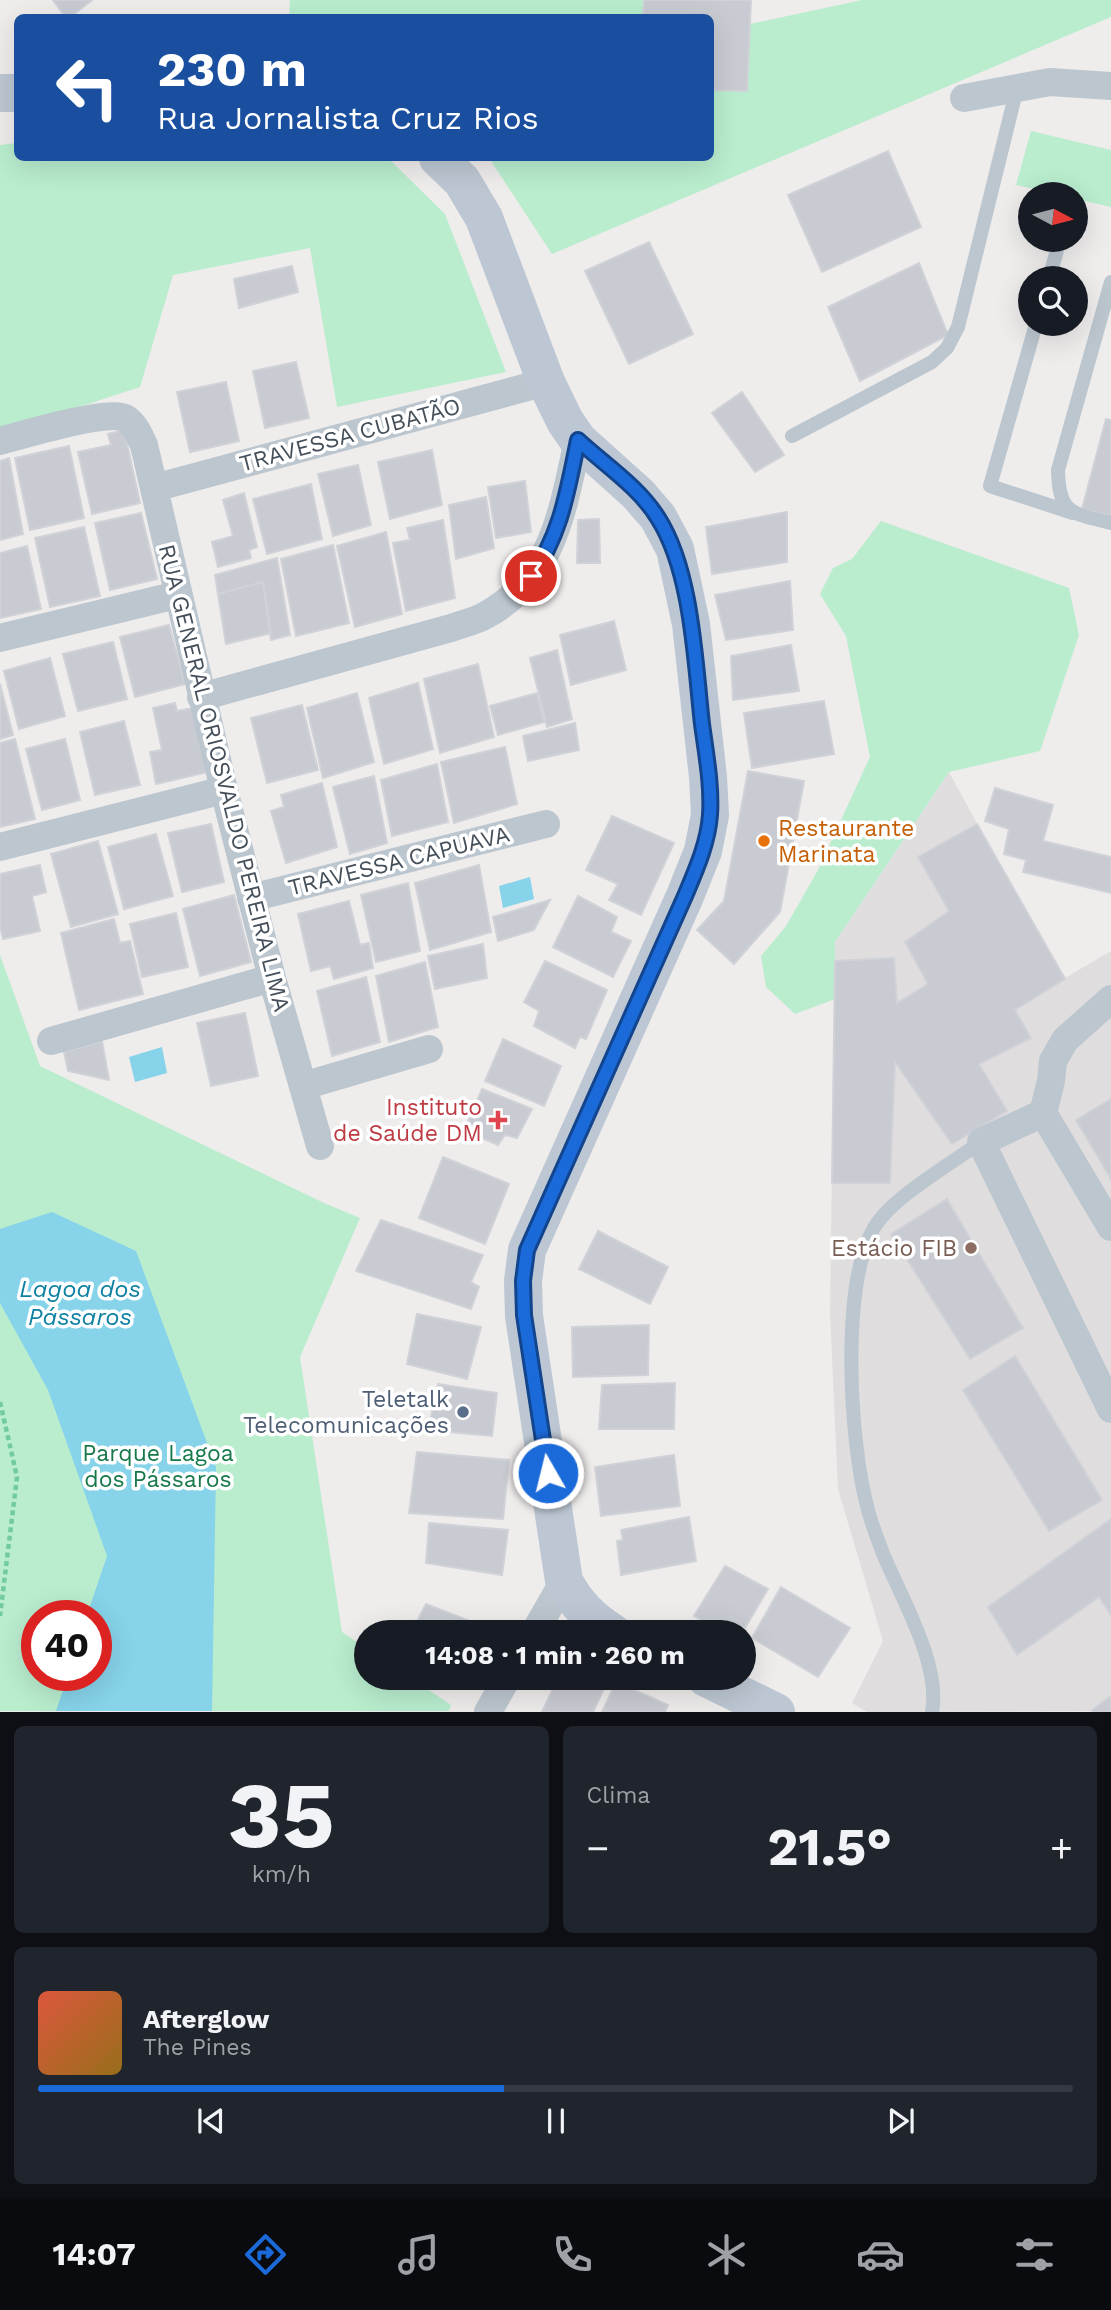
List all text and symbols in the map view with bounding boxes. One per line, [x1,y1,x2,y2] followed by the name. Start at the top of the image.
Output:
[157,40,307,98] text: 230 m
[42,42,133,133] icon: left
[157,99,539,137] text: Rua Jornalista Cruz Rios
[1018,182,1088,252] north arrow
[1018,182,1088,336] map controls
[1018,266,1088,336] button: search
[237,393,463,477] street label: TRAVESSA CUBATÃO
[153,541,295,1015] street label: RUA GENERAL ORIOSVALDO PEREIRA LIMA
[501,546,561,606] pin
[512,557,550,595] icon: arrive
[778,815,914,868] place label: Restaurante Marinata
[286,820,512,902] street label: TRAVESSA CAPUAVA
[756,833,772,849] marker: Restaurante Marinata
[333,1094,482,1147] place label: Instituto de Saúde DM
[488,1110,508,1130] marker: Instituto de Saúde DM
[831,1235,957,1262] place label: Estácio FIB
[963,1240,979,1256] marker: Estácio FIB
[19,1275,141,1331] water label: Lagoa dos Pássaros
[243,1386,449,1439] place label: Teletalk Telecomunicações
[455,1404,471,1420] marker: Teletalk Telecomunicações
[511,1436,585,1510] position arrow
[82,1440,234,1493] park label: Parque Lagoa dos Pássaros
[21,1600,112,1691] speed limit sign: 40
[425,1640,685,1670] text: 14:08 · 1 min · 260 m
[228,1762,335,1869] text: 35
[587,1782,650,1809] text: Clima
[767,1817,892,1878] text: 21.5°
[587,1826,609,1870] text: −
[1050,1826,1073,1870] text: +
[252,1861,311,1888] text: km/h
[143,2004,269,2034] text: Afterglow
[143,2034,252,2061] text: The Pines
[192,2102,230,2140] icon: previous
[537,2102,575,2140] icon: pause
[882,2102,920,2140] icon: next
[241,2230,290,2279] icon: directions
[394,2230,443,2279] icon: music
[548,2230,597,2279] icon: phone
[702,2230,751,2279] icon: climate
[856,2230,905,2279] icon: car
[1010,2230,1059,2279] icon: filters
[52,2235,136,2273] text: 14:07

